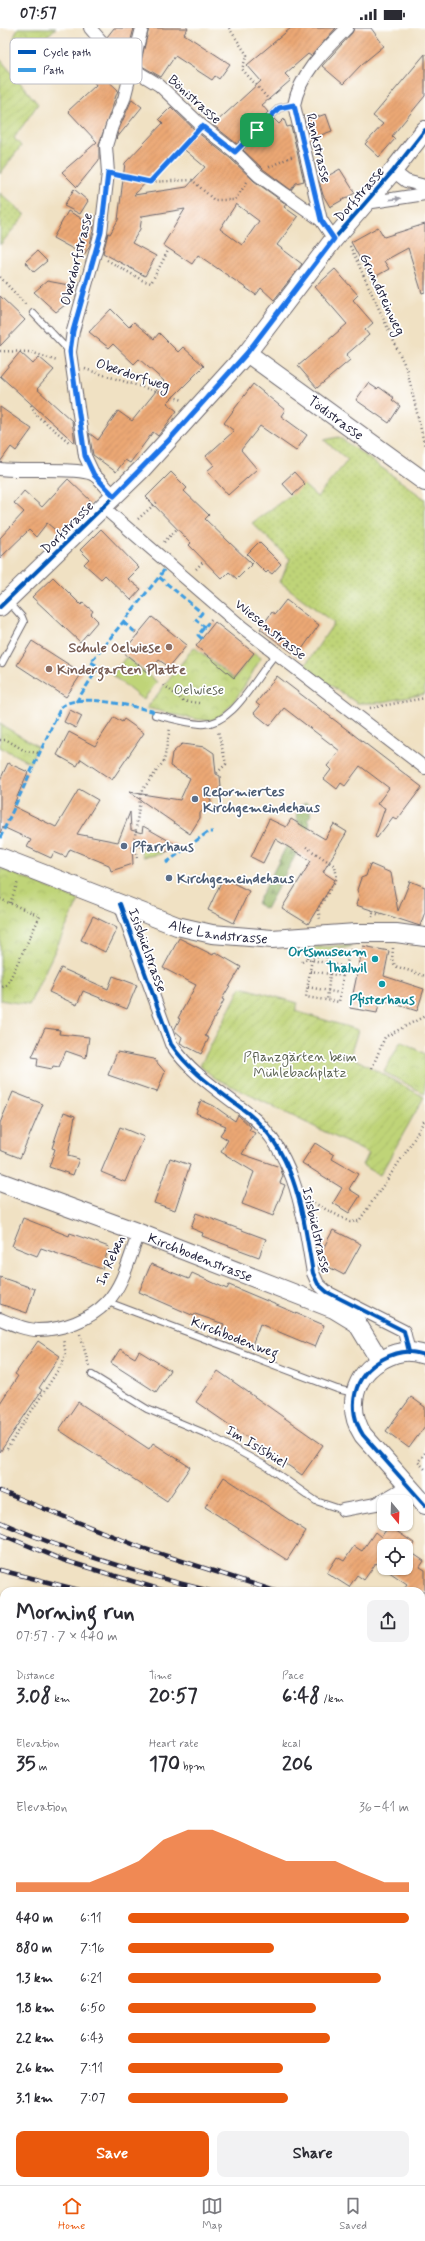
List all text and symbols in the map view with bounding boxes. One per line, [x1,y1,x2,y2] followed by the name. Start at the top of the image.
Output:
[20,4,56,24] text: 07:57
[10,38,142,84] legend
[43,46,91,60] text: Cycle path
[43,64,64,78] text: Path
[164,71,225,128] street label: Bönistrasse
[301,112,335,185] street label: Rankstrasse
[240,113,274,147] pin
[246,119,268,141] icon: arrive
[331,163,389,226] street label: Dorfstrasse
[389,196,401,203] one-way arrow
[57,211,97,308] street label: Oberdorfstrasse
[354,250,409,339] street label: Grundsteinweg
[93,355,172,396] street label: Oberdorfweg
[304,392,367,445] street label: Tödistrasse
[37,497,98,558] street label: Dorfstrasse
[231,595,310,664] street label: Wiesenstrasse
[69,639,161,657] place label: Schule Oelwiese
[164,642,174,652] marker: Schule Oelwiese
[57,661,186,682] place label: Kindergarten Platte
[44,664,54,674] marker: Kindergarten Platte
[174,681,224,699] park label: Oelwiese
[203,783,321,818] place label: Reformiertes Kirchgemeindehaus
[190,794,200,804] marker: Reformiertes Kirchgemeindehaus
[132,838,194,856] place label: Pfarrhaus
[119,841,129,851] marker: Pfarrhaus
[177,870,295,889] place label: Kirchgemeindehaus
[164,873,174,883] marker: Kirchgemeindehaus
[124,906,171,995] street label: Isisbüelstrasse
[166,916,268,949] street label: Alte Landstrasse
[288,943,368,977] place label: Ortsmuseum Thalwil
[370,954,380,964] marker: Ortsmuseum Thalwil
[377,979,387,989] marker: Pfisterhaus
[349,991,415,1009] place label: Pfisterhaus
[243,1048,357,1082] park label: Pflanzgärten beim Mühlebachplatz
[297,1185,335,1275] street label: Isisbüelstrasse
[145,1229,255,1286] street label: Kirchbodenstrasse
[92,1232,130,1288] street label: In Reben
[187,1313,281,1365] street label: Kirchbodenweg
[222,1421,291,1472] street label: Im Isisbüel
[377,1495,413,1531] north arrow
[377,1495,413,1575] map controls
[377,1539,413,1575] button: locate
[16,1599,135,1627] text: Morning run
[367,1600,409,1642] button: share
[16,1628,118,1645] text: 07:57 · 7 × 440 m
[16,1669,55,1683] text: Distance
[149,1669,172,1683] text: Time
[282,1669,304,1683] text: Pace
[16,1683,51,1710] text: 3.08
[149,1683,198,1710] text: 20:57
[282,1683,320,1710] text: 6:48
[51,1692,70,1706] text: km
[320,1692,344,1706] text: /km
[16,1737,59,1751] text: Elevation
[149,1737,198,1751] text: Heart rate
[282,1737,300,1751] text: kcal
[16,1751,36,1778] text: 35
[149,1751,180,1778] text: 170
[282,1751,313,1778] text: 206
[36,1760,47,1774] text: m
[180,1760,205,1774] text: bpm
[16,1799,67,1816] text: Elevation
[359,1799,409,1816] text: 36–41 m
[16,1910,53,1927] text: 440 m
[80,1910,102,1927] text: 6:11
[16,1940,52,1957] text: 880 m
[80,1940,104,1957] text: 7:16
[16,1970,53,1987] text: 1.3 km
[80,1970,102,1987] text: 6:21
[16,2000,54,2017] text: 1.8 km
[80,2000,105,2017] text: 6:50
[16,2030,54,2047] text: 2.2 km
[80,2030,103,2047] text: 6:43
[16,2060,54,2077] text: 2.6 km
[80,2060,103,2077] text: 7:11
[16,2090,53,2107] text: 3.1 km
[80,2090,105,2107] text: 7:07
[16,2131,209,2177] button: Save
[217,2131,409,2177] button: Share
[58,2195,85,2233] tab: Home
[201,2195,223,2233] tab: Map
[339,2195,367,2233] tab: Saved

